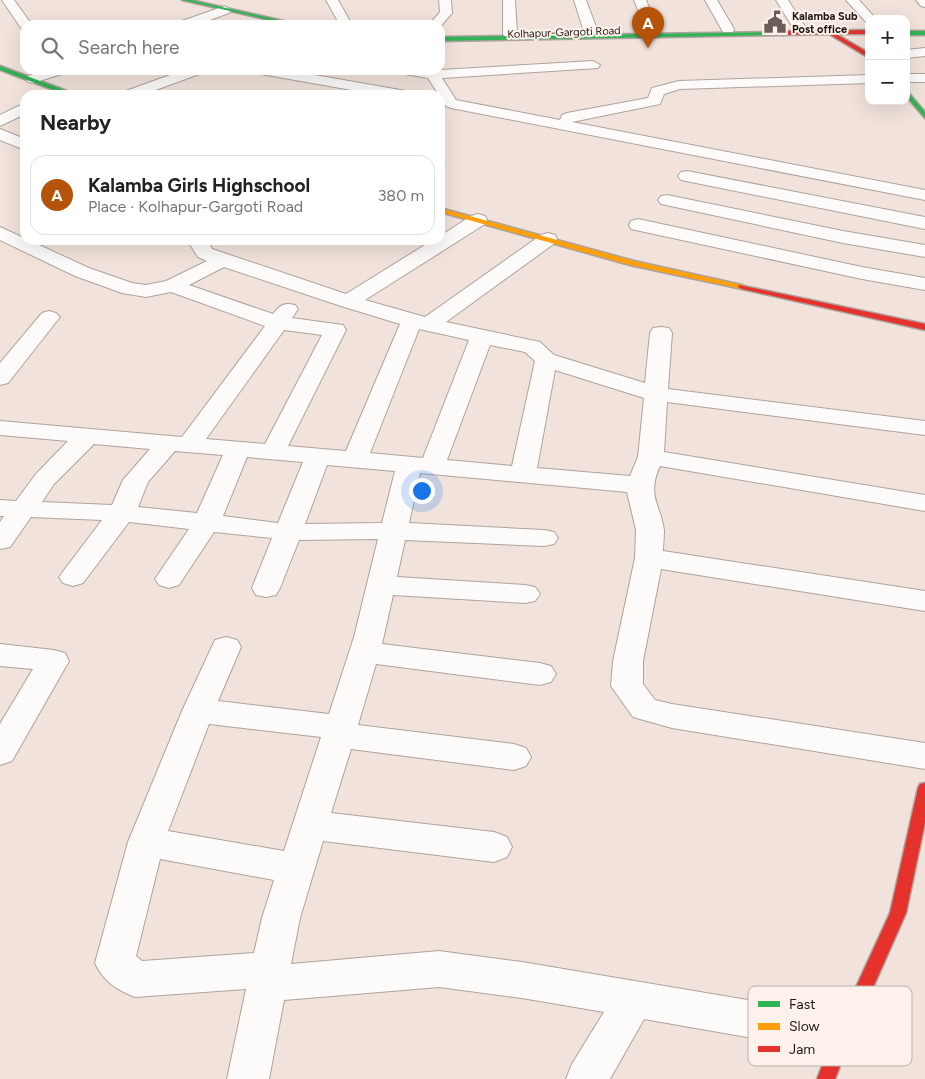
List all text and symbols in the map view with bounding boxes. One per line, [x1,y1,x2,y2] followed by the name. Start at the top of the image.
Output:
[632,7,664,48] pin: A
[762,9,788,35] public building icon: Kalamba Sub Post office
[792,10,858,36] place label: Kalamba Sub Post office
[865,15,910,105] map controls
[865,15,910,60] button: +
[20,20,445,75] search box
[507,24,621,41] street label: Kolhapur-Gargoti Road
[38,34,66,62] icon: search
[78,36,180,59] text: Search here
[865,60,910,105] button: −
[40,110,111,135] text: Nearby
[88,174,310,197] text: Kalamba Girls Highschool
[51,186,63,205] text: A
[378,186,424,205] text: 380 m
[88,197,303,216] text: Place · Kolhapur-Gargoti Road
[409,478,435,504] your location
[748,986,912,1066] legend
[789,996,815,1013] text: Fast
[789,1018,820,1035] text: Slow
[789,1041,815,1058] text: Jam

